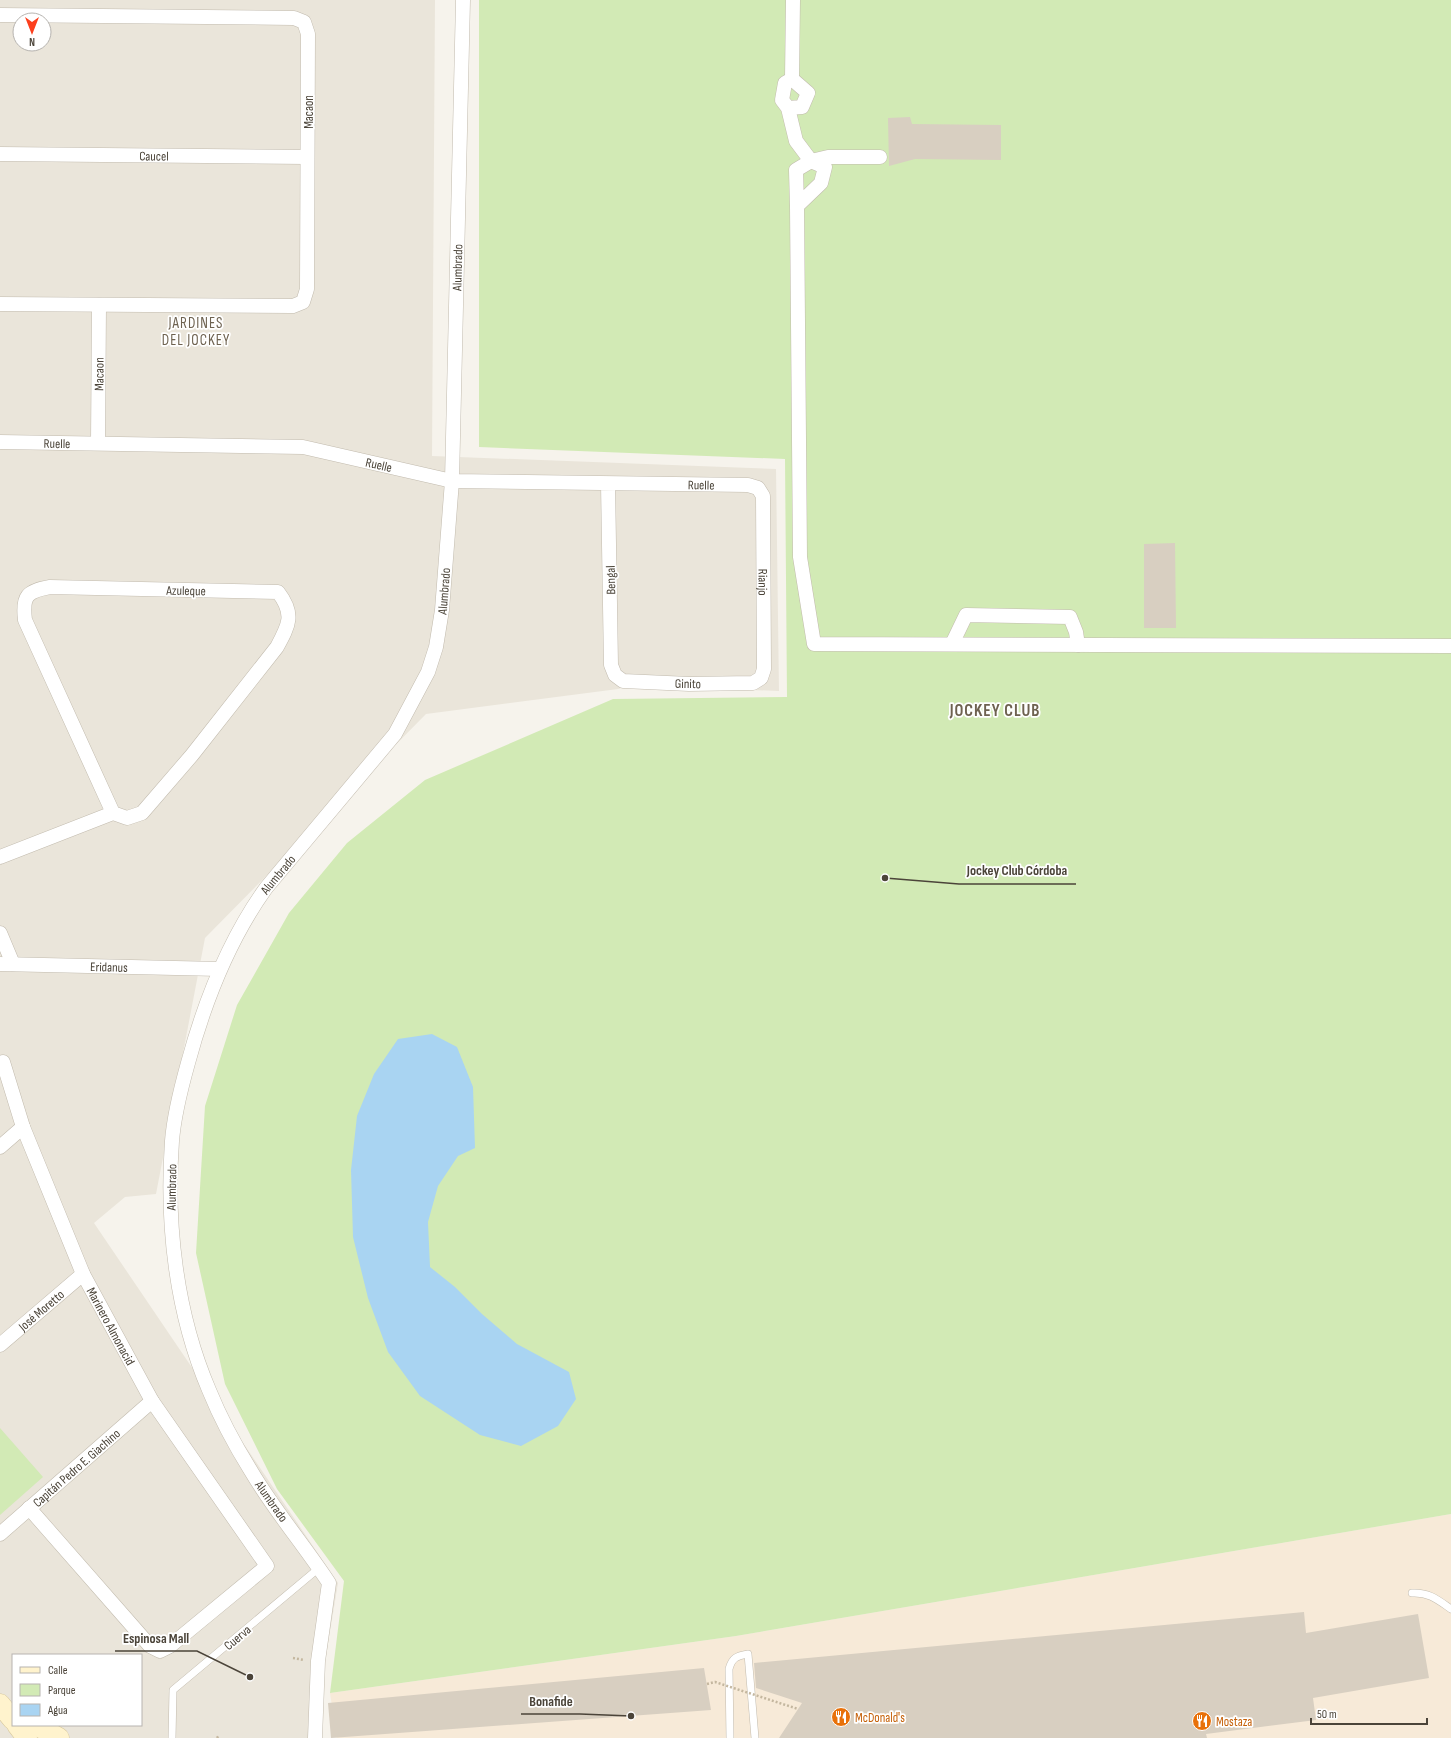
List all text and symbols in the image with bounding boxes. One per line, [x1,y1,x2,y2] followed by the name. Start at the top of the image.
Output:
[12,12,52,52] north arrow
[29,35,35,48] text: N
[301,95,317,129] street label: Macaon
[139,148,169,165] street label: Caucel
[449,244,466,292] street label: Alumbrado
[162,314,230,350] district label: JARDINES DEL JOCKEY
[91,357,108,391] street label: Macaon
[43,436,70,452] street label: Ruelle
[364,455,394,476] street label: Ruelle
[688,477,715,494] street label: Ruelle
[603,565,619,595] street label: Bengal
[434,567,454,617] street label: Alumbrado
[754,569,771,596] street label: Rianjo
[165,583,206,599] street label: Azuleque
[675,676,701,692] street label: Ginito
[949,701,1040,721] district label: JOCKEY CLUB
[257,852,299,898] street label: Alumbrado
[959,858,1076,884] callout: Jockey Club Córdoba
[966,862,1067,879] text: Jockey Club Córdoba
[90,959,128,976] street label: Eridanus
[164,1164,180,1211] street label: Alumbrado
[83,1285,138,1368] street label: Marinero Almonacid
[15,1287,68,1335] street label: José Moretto
[30,1426,124,1511] street label: Capitán Pedro E. Giachino
[251,1477,291,1525] street label: Alumbrado
[221,1622,255,1654] street label: Cuerva
[115,1625,197,1651] callout: Espinosa Mall
[123,1630,189,1647] text: Espinosa Mall
[12,1654,142,1726] legend
[48,1663,68,1678] text: Calle
[48,1683,76,1698] text: Parque
[521,1688,580,1714] callout: Bonafide
[529,1693,573,1710] text: Bonafide
[1311,1700,1427,1726] scale bar
[47,1703,68,1718] text: Agua
[830,1706,852,1728] restaurant icon: McDonald's
[1317,1707,1337,1722] text: 50 m
[855,1710,905,1726] place label: McDonald's
[1191,1710,1213,1732] restaurant icon: Mostaza
[1216,1714,1252,1730] place label: Mostaza

